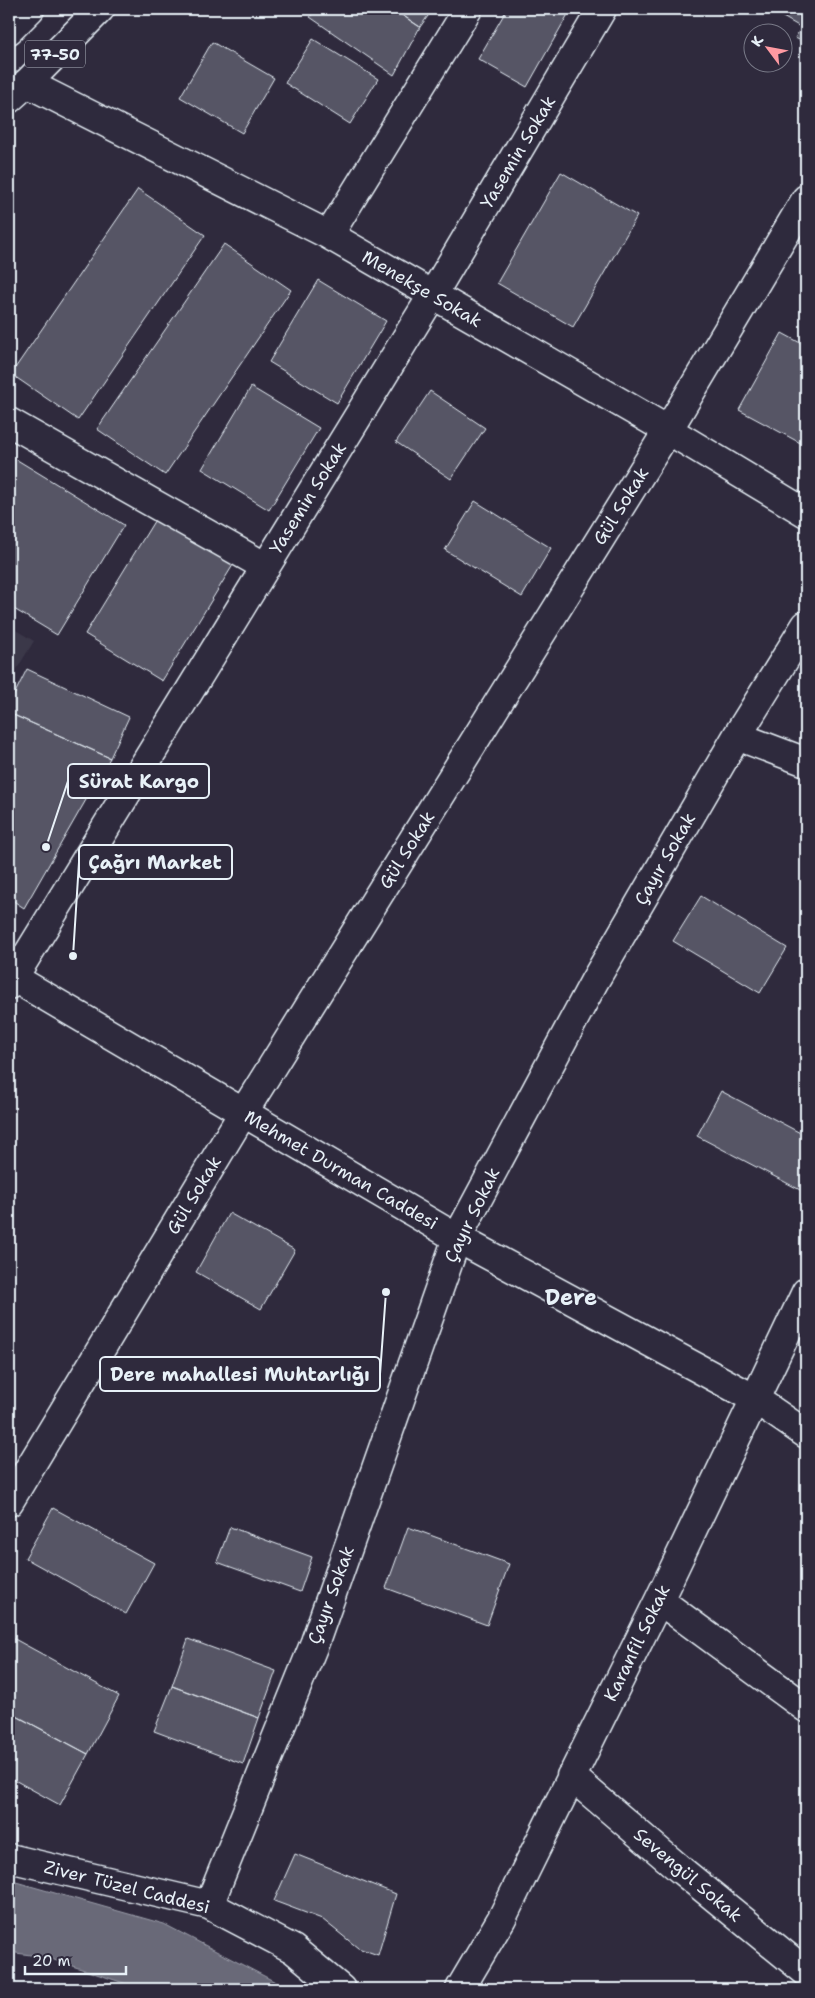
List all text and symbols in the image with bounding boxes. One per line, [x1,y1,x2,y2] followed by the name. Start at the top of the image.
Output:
[742,22,792,72] north arrow
[747,32,767,50] text: K
[25,41,85,68] road number: 77-50
[475,91,561,213] street label: Yasemin Sokak
[358,245,486,333] street label: Menekşe Sokak
[264,437,352,559] street label: Yasemin Sokak
[588,462,654,550] street label: Gül Sokak
[68,764,209,798] callout: Sürat Kargo
[79,769,199,794] text: Sürat Kargo
[374,806,440,894] street label: Gül Sokak
[629,808,701,910] street label: Çayır Sokak
[79,845,232,879] callout: Çağrı Market
[88,850,222,875] text: Çağrı Market
[240,1105,442,1235] street label: Mehmet Durman Caddesi
[161,1151,227,1239] street label: Gül Sokak
[439,1163,505,1267] street label: Çayır Sokak
[545,1283,597,1312] district label: Dere
[100,1357,380,1391] callout: Dere mahallesi Muhtarlığı
[110,1362,370,1387] text: Dere mahallesi Muhtarlığı
[302,1542,360,1648] street label: Çayır Sokak
[598,1581,676,1705] street label: Karanfil Sokak
[629,1822,747,1928] street label: Sevengül Sokak
[42,1855,212,1919] street label: Ziver Tüzel Caddesi
[25,1943,126,1975] scale bar
[32,1951,71,1971] text: 20 m

